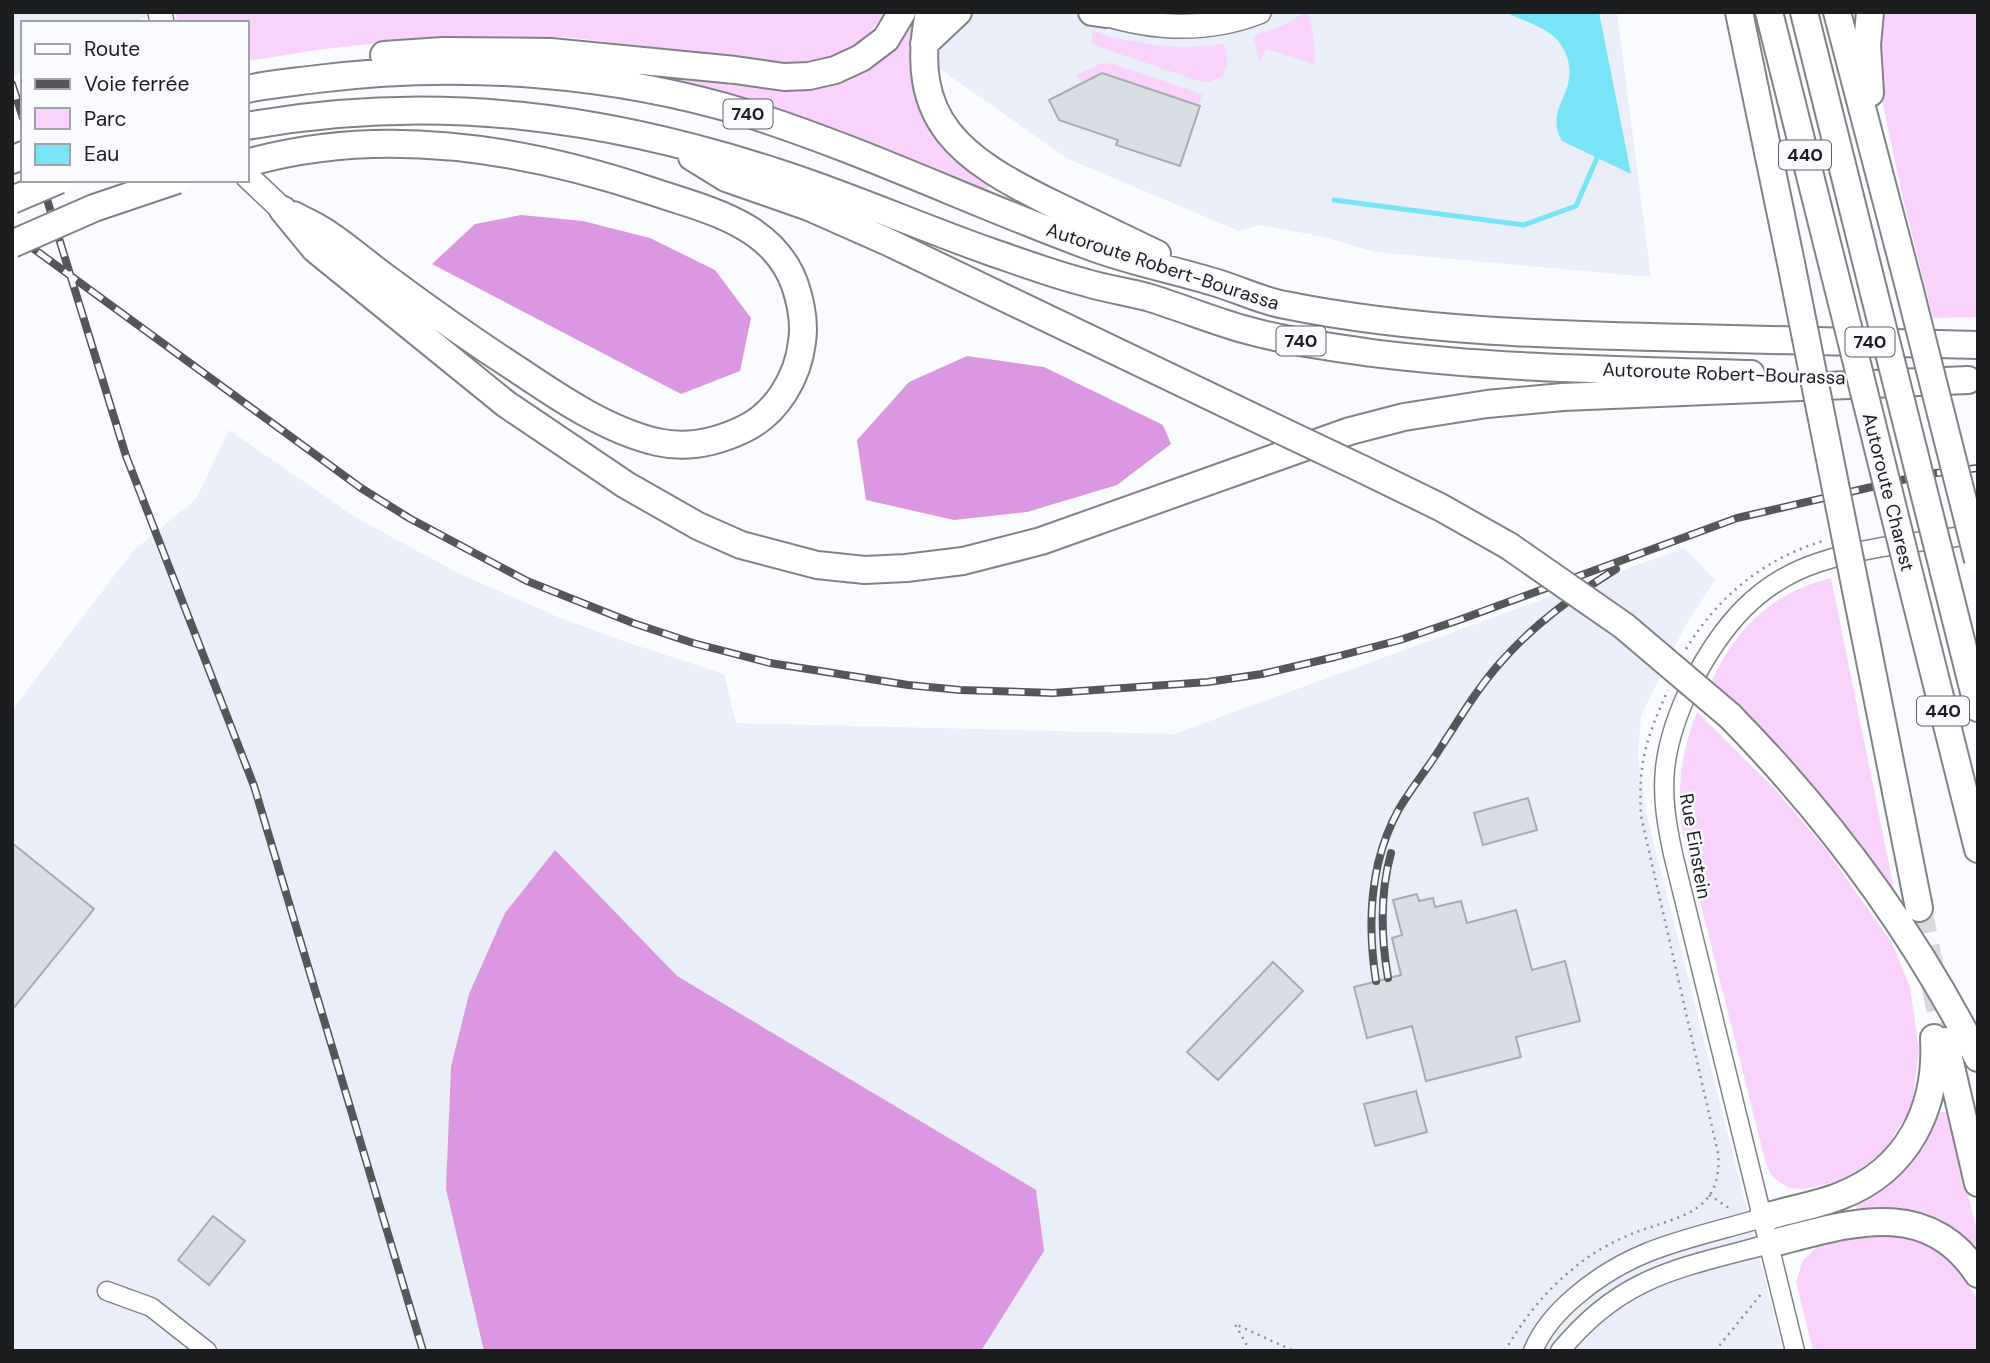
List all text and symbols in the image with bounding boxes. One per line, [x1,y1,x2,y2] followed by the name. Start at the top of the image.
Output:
[21,21,248,182] legend
[84,35,140,63] text: Route
[84,70,189,98] text: Voie ferrée
[724,100,772,128] road number: 740
[84,105,127,133] text: Parc
[84,140,119,168] text: Eau
[1779,140,1831,170] road number: 440
[1043,217,1282,316] street label: Autoroute Robert-Bourassa
[1276,326,1326,356] road number: 740
[1846,328,1895,356] road number: 740
[1602,357,1846,390] street label: Autoroute Robert-Bourassa
[1857,410,1920,574] street label: Autoroute Charest
[1917,696,1969,726] road number: 440
[1674,791,1717,901] street label: Rue Einstein

